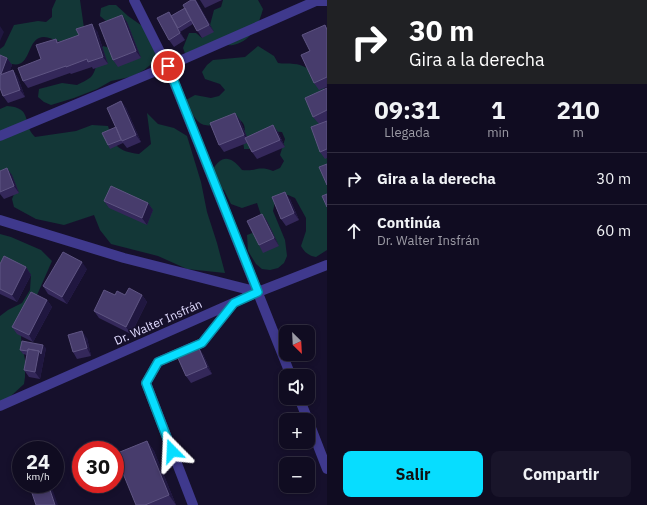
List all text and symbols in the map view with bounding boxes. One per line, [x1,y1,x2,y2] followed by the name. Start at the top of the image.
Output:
[409,12,474,49] text: 30 m
[343,16,395,68] icon: right
[409,48,545,71] text: Gira a la derecha
[151,49,185,83] pin
[157,55,179,77] icon: arrive
[374,94,440,126] text: 09:31
[491,94,505,126] text: 1
[556,94,600,126] text: 210
[384,124,430,141] text: Llegada
[487,124,509,141] text: min
[572,124,584,141] text: m
[343,168,365,190] icon: right
[377,169,496,188] text: Gira a la derecha
[596,169,631,188] text: 30 m
[377,213,441,232] text: Continúa
[343,220,365,242] icon: ahead
[596,221,631,240] text: 60 m
[377,232,480,249] text: Dr. Walter Insfrán
[112,296,204,348] street label: Dr. Walter Insfrán
[279,325,315,361] north arrow
[279,325,315,493] map controls
[279,369,315,405] button: sound
[279,413,315,449] button: +
[151,430,193,472] position arrow
[72,441,124,493] speed limit sign: 30
[26,448,50,475] text: 24
[343,451,483,497] button: Salir
[491,451,631,497] button: Compartir
[279,457,315,493] button: −
[26,470,50,483] text: km/h

